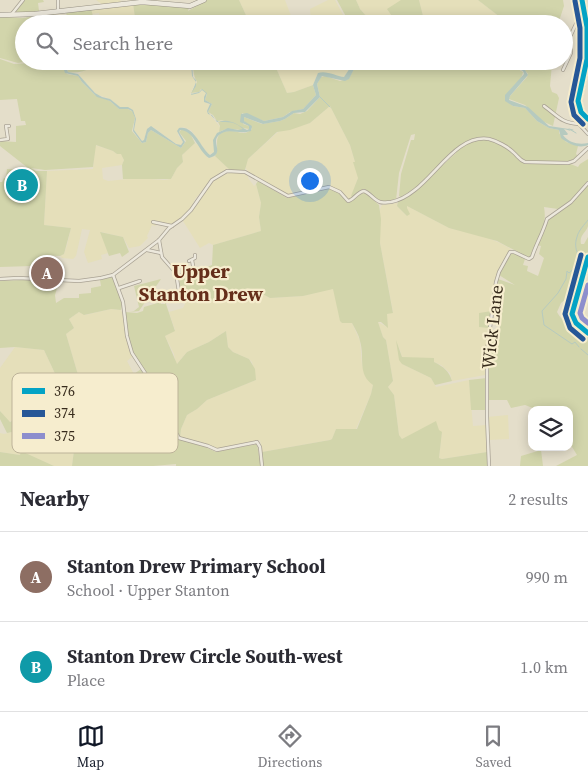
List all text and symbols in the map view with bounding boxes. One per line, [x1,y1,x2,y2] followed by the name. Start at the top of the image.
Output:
[15,15,573,70] search box
[33,29,61,57] icon: search
[73,30,173,56] text: Search here
[6,166,38,204] pin: B
[297,168,323,194] your location
[31,254,63,292] pin: A
[139,257,264,308] district label: Upper Stanton Drew
[475,284,509,370] street label: Wick Lane
[12,373,178,453] legend
[54,381,75,401] text: 376
[54,403,75,423] text: 374
[528,406,573,451] map controls
[528,406,573,451] button: layers
[54,426,75,446] text: 375
[20,484,90,513] text: Nearby
[508,488,568,510] text: 2 results
[67,553,326,579] text: Stanton Drew Primary School
[31,566,41,588] text: A
[526,566,568,588] text: 990 m
[67,579,230,601] text: School · Upper Stanton
[67,643,343,669] text: Stanton Drew Circle South-west
[31,656,41,678] text: B
[520,656,568,678] text: 1.0 km
[67,669,105,691] text: Place
[77,722,105,772] tab: Map
[258,722,322,772] tab: Directions
[476,722,511,772] tab: Saved

